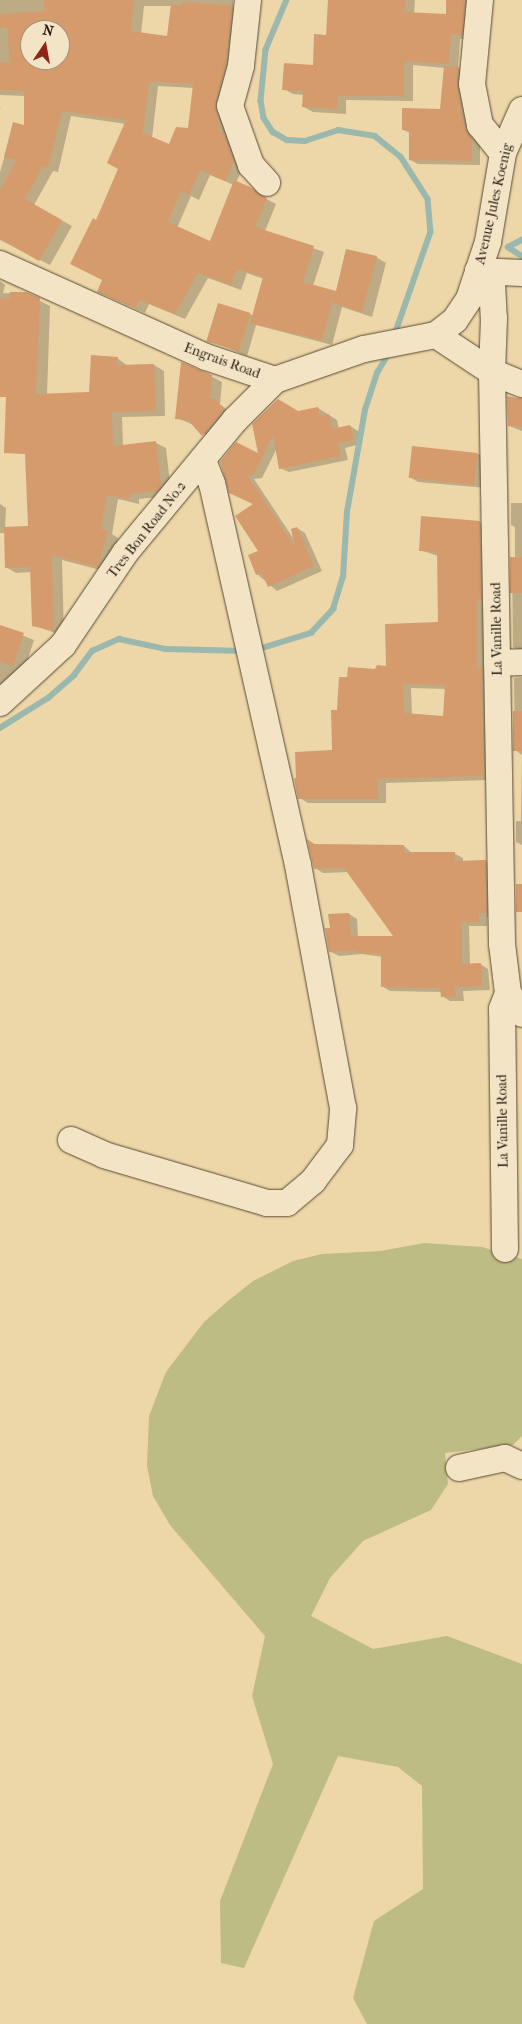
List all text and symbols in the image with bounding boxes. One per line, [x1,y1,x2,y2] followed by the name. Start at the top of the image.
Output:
[20,20,70,70] north arrow
[41,21,55,40] text: N
[472,142,516,266] street label: Avenue Jules Koenig
[181,339,263,383] street label: Engrais Road
[104,478,190,582] street label: Tres Bon Road No.2
[488,582,506,676] street label: La Vanille Road
[494,1074,512,1168] street label: La Vanille Road

